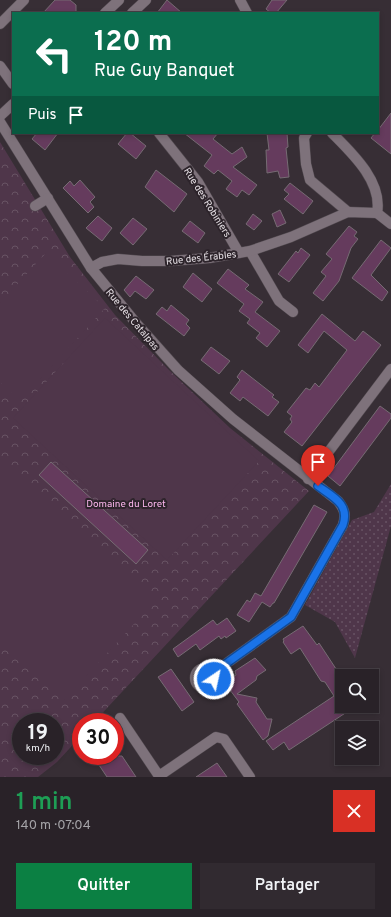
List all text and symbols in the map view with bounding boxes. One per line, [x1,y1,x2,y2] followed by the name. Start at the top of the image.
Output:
[94,25,172,61] text: 120 m
[28,28,80,80] icon: left
[94,60,235,83] text: Rue Guy Banquet
[65,104,87,126] icon: arrive
[28,106,57,125] text: Puis
[180,165,234,240] street label: Rue des Robiniers
[165,248,237,269] street label: Rue des Érables
[102,286,162,354] street label: Rue des Catalpas
[301,445,335,486] pin
[307,451,329,473] icon: arrive
[86,498,166,511] park label: Domaine du Loret
[193,658,235,700] position arrow
[335,669,379,765] map controls
[335,669,379,713] button: search
[72,713,124,765] speed limit sign: 30
[28,721,48,747] text: 19
[335,721,379,765] button: layers
[26,742,50,755] text: km/h
[16,788,73,818] text: 1 min
[333,790,375,832] button: close
[16,818,91,834] text: 140 m · 07:04
[16,863,192,909] button: Quitter
[200,863,375,909] button: Partager

